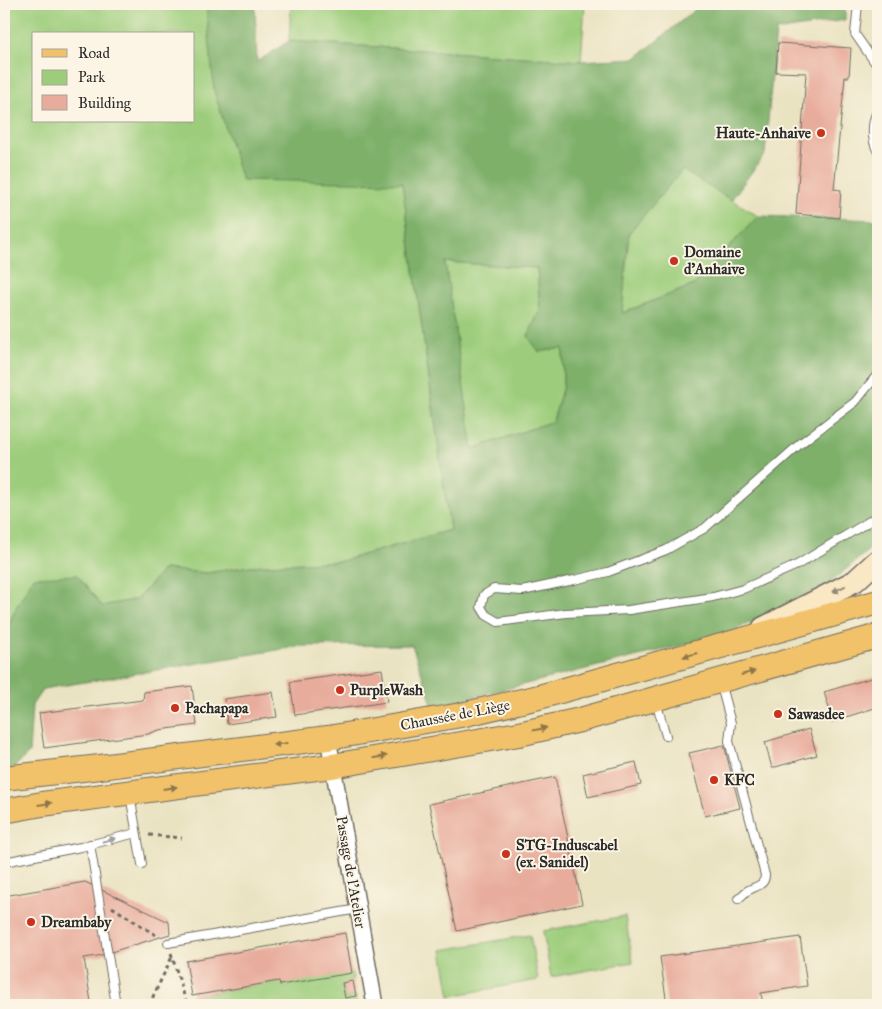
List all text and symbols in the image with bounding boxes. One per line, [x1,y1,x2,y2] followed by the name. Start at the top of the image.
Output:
[32,32,195,122] legend
[78,44,110,62] text: Road
[78,68,105,86] text: Park
[78,94,132,112] text: Building
[716,124,812,142] place label: Haute-Anhaive
[815,127,827,139] marker: Haute-Anhaive
[684,243,745,278] place label: Domaine d'Anhaive
[668,255,680,267] marker: Domaine d'Anhaive
[832,585,847,593] one-way arrow
[682,651,697,659] one-way arrow
[740,668,755,676] one-way arrow
[350,681,424,700] place label: PurpleWash
[334,684,346,696] marker: PurpleWash
[399,696,511,734] street label: Chaussée de Liège
[185,699,249,718] place label: Pachapapa
[169,702,181,714] marker: Pachapapa
[788,705,845,723] place label: Sawasdee
[772,708,784,720] marker: Sawasdee
[533,725,548,733] one-way arrow
[271,740,287,748] one-way arrow
[373,753,389,761] one-way arrow
[724,771,755,789] place label: KFC
[708,774,720,786] marker: KFC
[163,783,179,791] one-way arrow
[38,800,54,808] one-way arrow
[332,814,370,930] street label: Passage de l'Atelier
[101,836,116,844] one-way arrow
[516,836,619,872] place label: STG-Induscabel (ex. Sanidel)
[500,848,512,860] marker: STG-Induscabel (ex. Sanidel)
[41,913,112,932] place label: Dreambaby
[25,916,37,928] marker: Dreambaby

